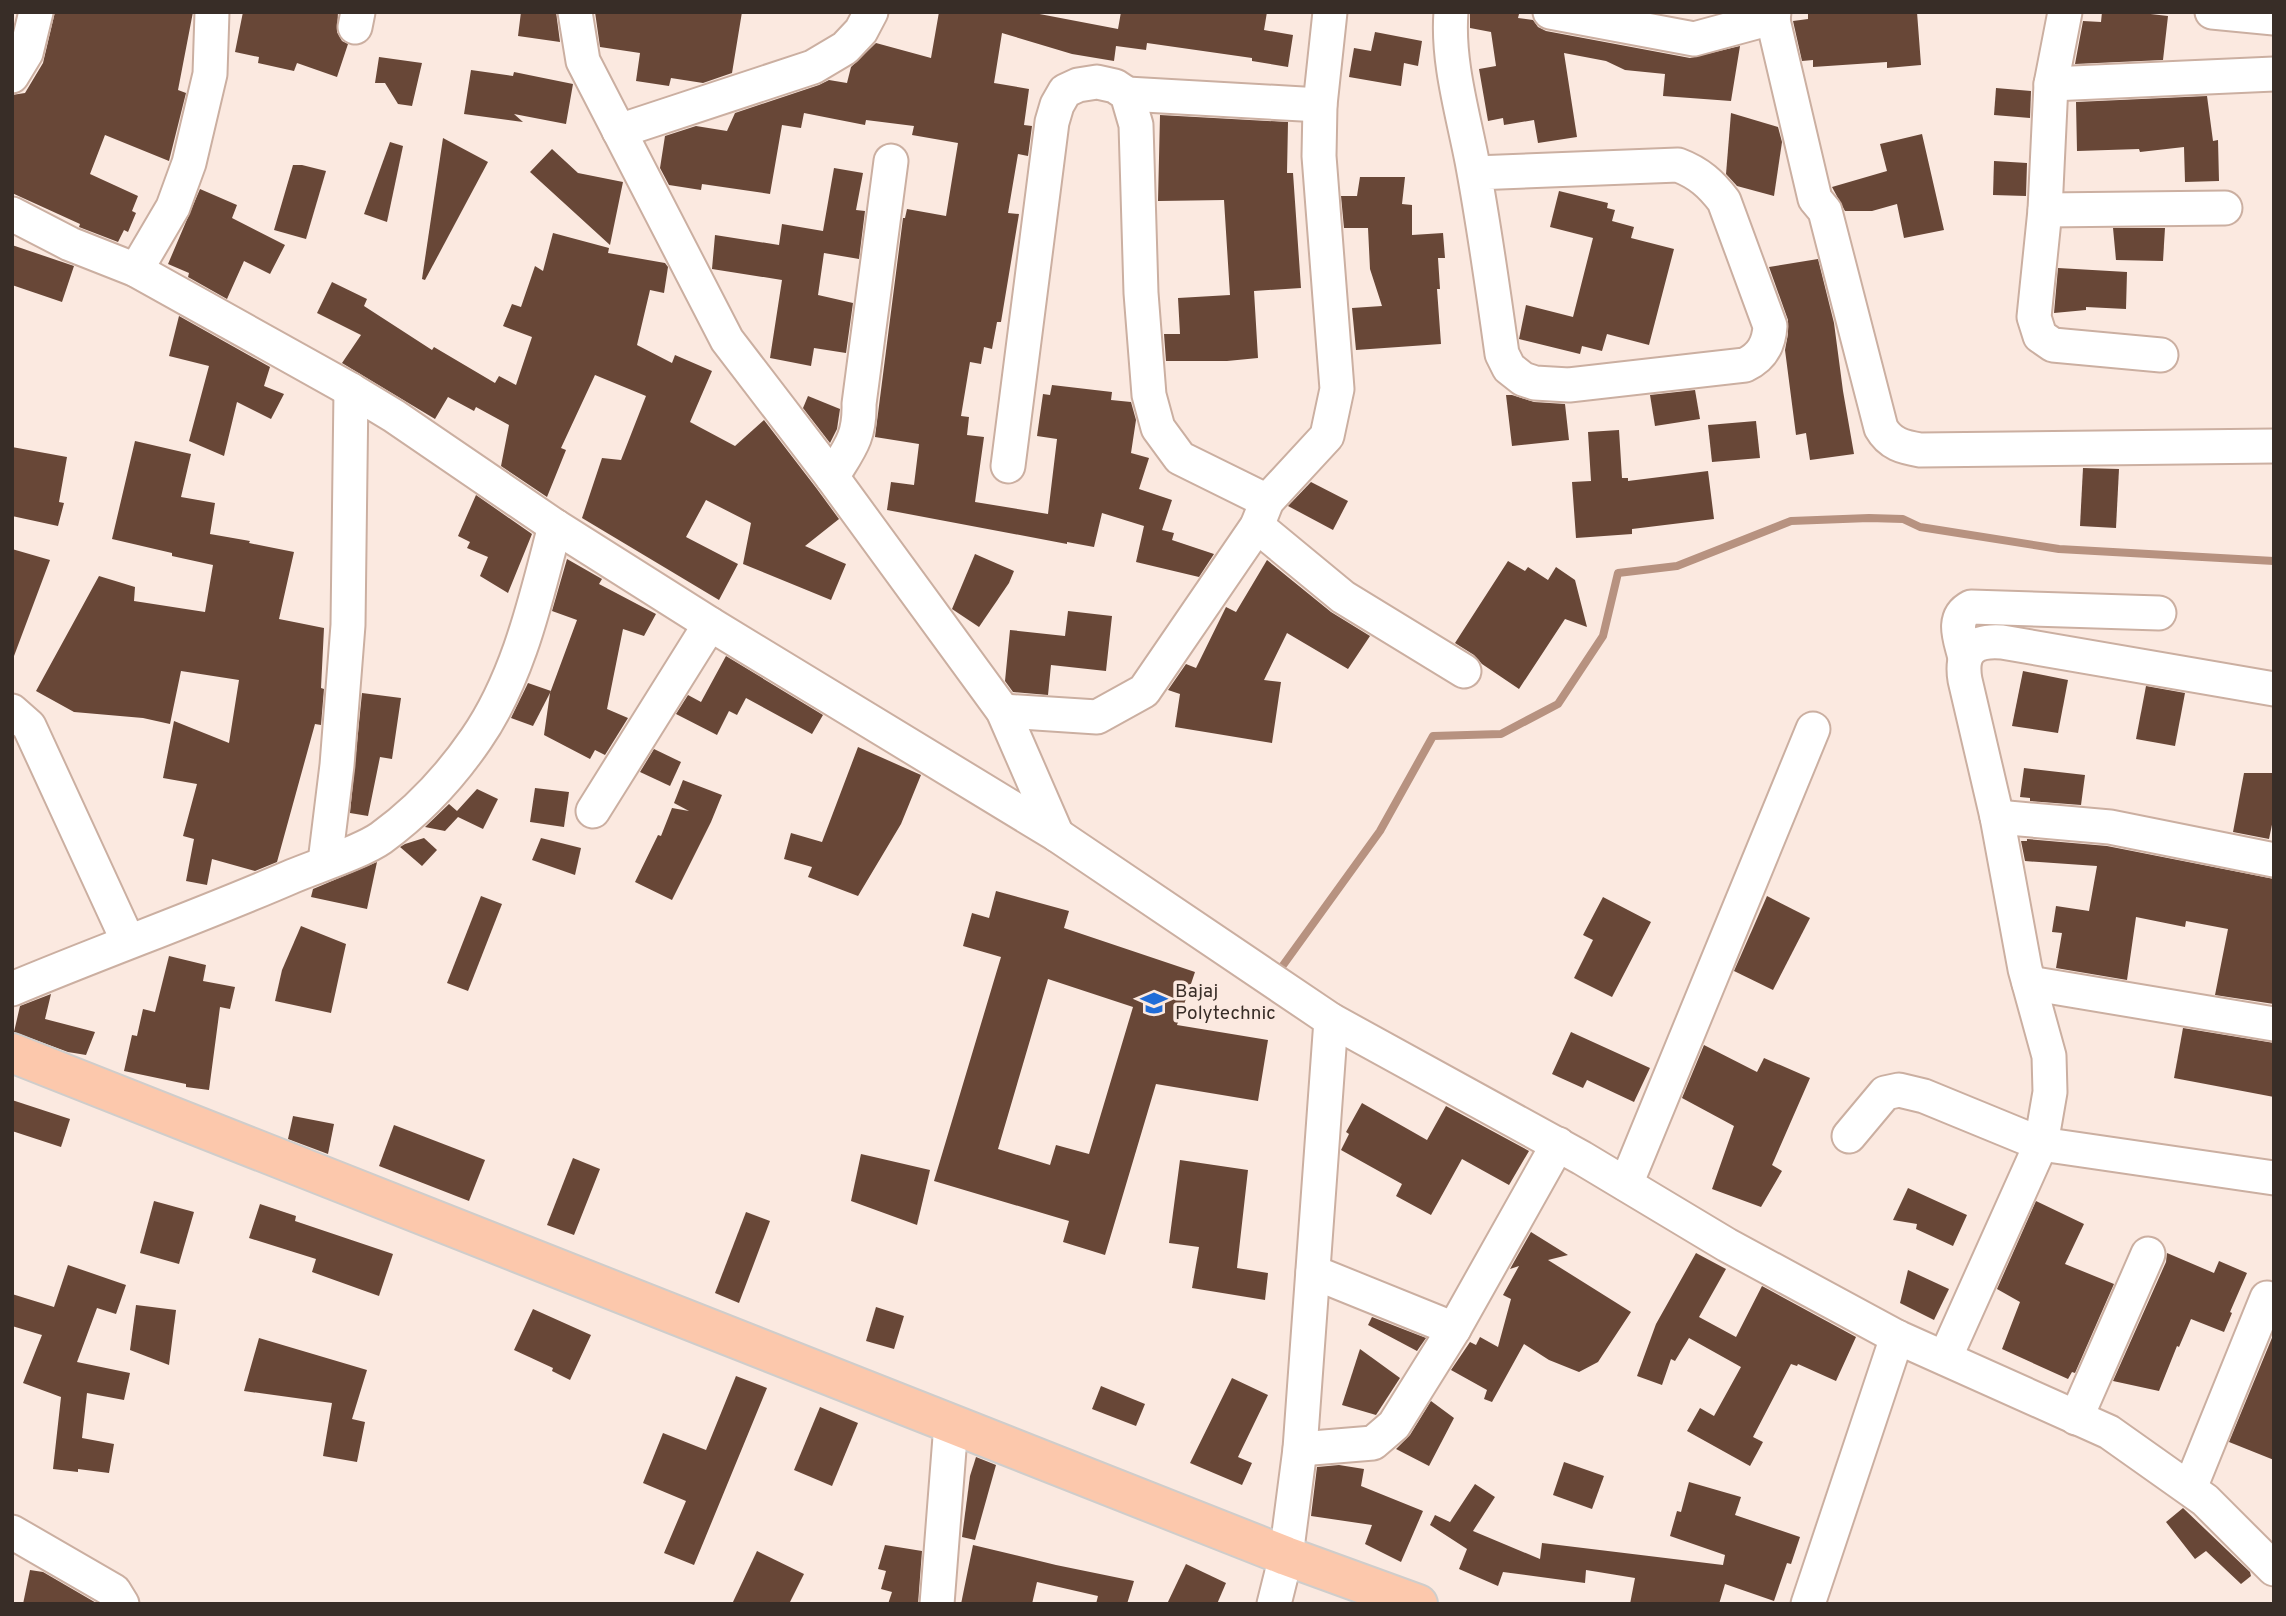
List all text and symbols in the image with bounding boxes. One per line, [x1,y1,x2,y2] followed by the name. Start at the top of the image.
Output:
[1175,980,1276,1026] place label: Bajaj Polytechnic
[1139,988,1169,1018] school or university icon: Bajaj Polytechnic

